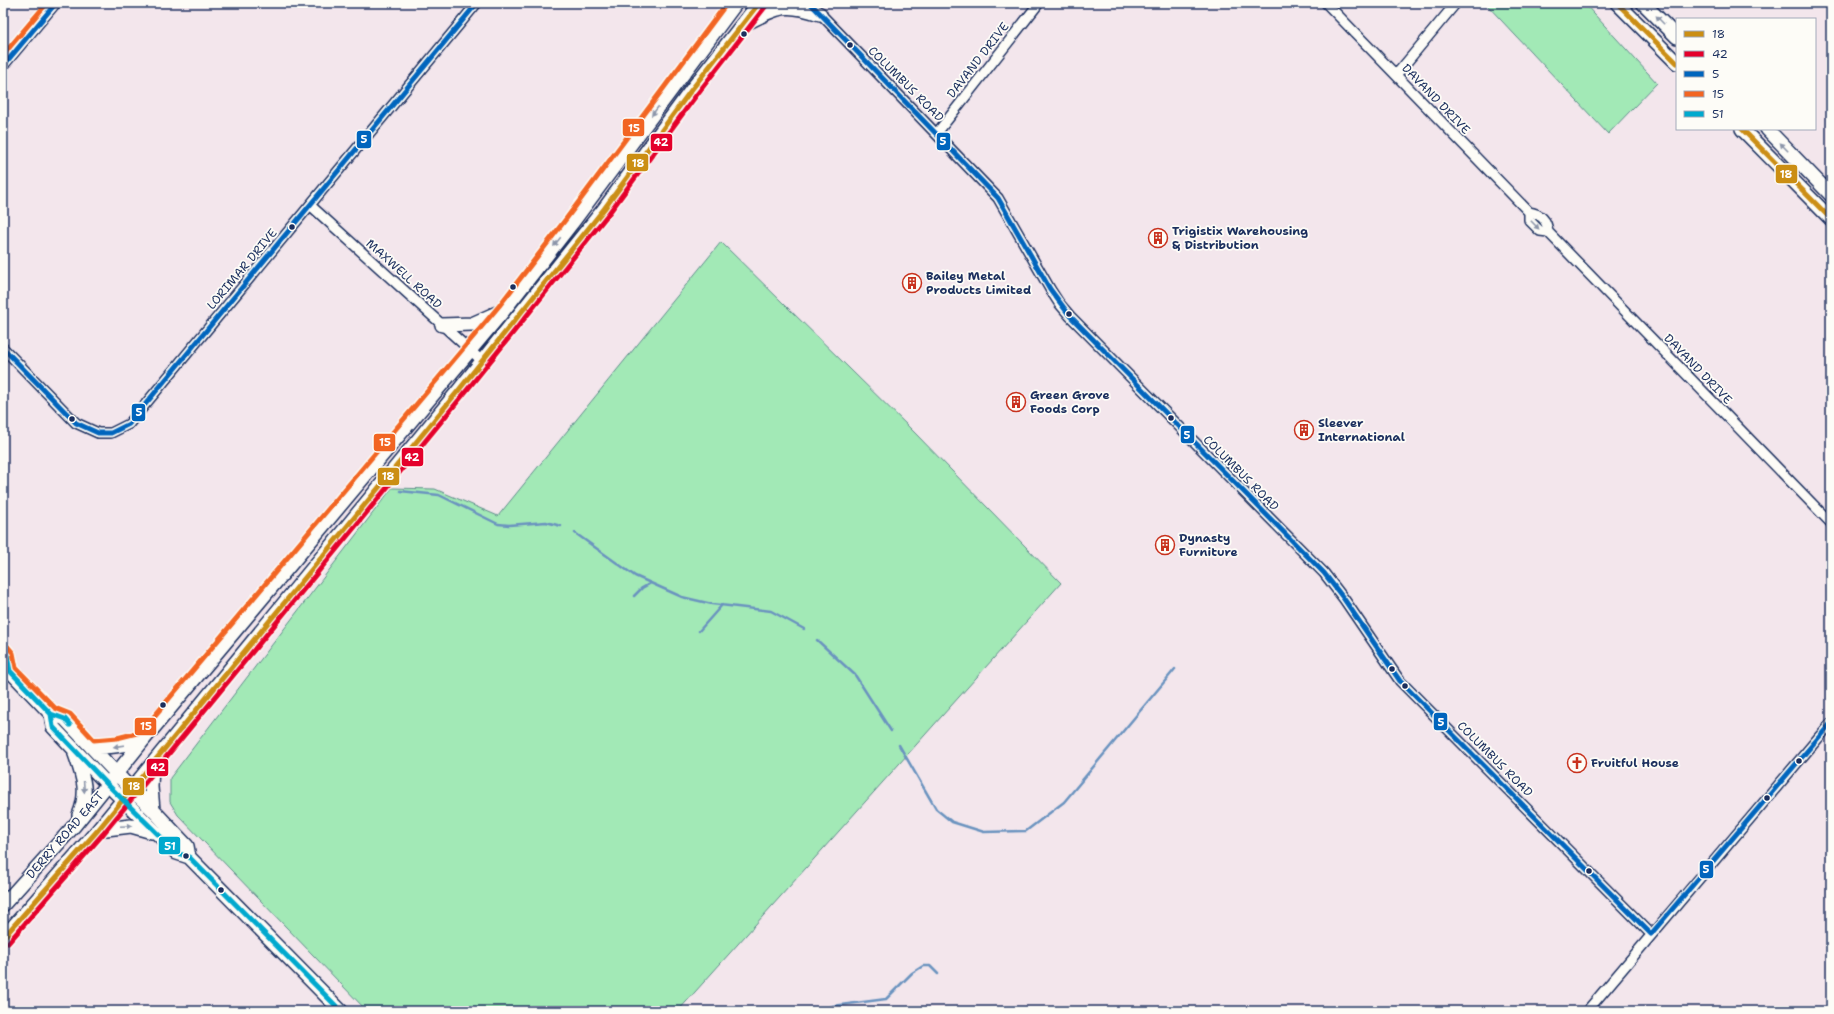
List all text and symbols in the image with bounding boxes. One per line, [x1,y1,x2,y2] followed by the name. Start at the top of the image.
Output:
[1655,15,1665,25] one-way arrow
[1676,18,1816,130] legend
[943,19,1013,101] street label: DAVAND DRIVE
[1712,26,1725,42] text: 18
[739,29,749,39] unlabelled marker
[845,40,855,50] unlabelled marker
[865,43,947,125] street label: COLUMBUS ROAD
[1712,46,1728,62] text: 42
[1398,60,1474,138] street label: DAVAND DRIVE
[1712,66,1719,82] text: 5
[1712,86,1724,102] text: 15
[651,106,660,117] one-way arrow
[1712,106,1724,122] text: 51
[622,118,645,137] line badge: 15
[628,121,640,136] text: 15
[356,130,372,149] line badge: 5
[361,132,368,147] text: 5
[936,132,951,151] line badge: 5
[650,133,673,152] line badge: 42
[940,134,947,149] text: 5
[654,135,669,150] text: 42
[1779,142,1789,152] one-way arrow
[626,153,649,172] line badge: 18
[632,156,645,171] text: 18
[1775,164,1798,184] line badge: 18
[1780,167,1793,182] text: 18
[1530,221,1539,230] one-way arrow
[287,222,297,232] unlabelled marker
[1172,223,1308,253] place label: Trigistix Warehousing & Distribution
[203,225,281,313] street label: LORIMAR DRIVE
[1147,227,1169,249] building icon: Trigistix Warehousing & Distribution
[363,236,445,312] street label: MAXWELL ROAD
[553,237,561,248] one-way arrow
[926,268,1031,298] place label: Bailey Metal Products Limited
[901,272,923,294] building icon: Bailey Metal Products Limited
[508,282,518,292] unlabelled marker
[1064,309,1074,319] unlabelled marker
[1660,330,1736,408] street label: DAVAND DRIVE
[1030,387,1110,417] place label: Green Grove Foods Corp
[1005,391,1027,413] building icon: Green Grove Foods Corp
[131,403,146,422] line badge: 5
[136,405,143,420] text: 5
[1166,413,1176,423] unlabelled marker
[67,414,77,424] unlabelled marker
[1318,415,1405,445] place label: Sleever International
[1293,419,1315,441] building icon: Sleever International
[1180,425,1195,444] line badge: 5
[1184,428,1191,443] text: 5
[1200,432,1282,514] street label: COLUMBUS ROAD
[373,433,396,452] line badge: 15
[379,435,391,450] text: 15
[401,447,424,467] line badge: 42
[405,450,420,465] text: 42
[377,467,400,486] line badge: 18
[382,469,395,484] text: 18
[1179,530,1238,560] place label: Dynasty Furniture
[1154,534,1176,556] building icon: Dynasty Furniture
[1387,664,1397,674] unlabelled marker
[1400,681,1410,691] unlabelled marker
[158,700,168,710] unlabelled marker
[1433,712,1448,731] line badge: 5
[1438,715,1445,730] text: 5
[134,717,157,736] line badge: 15
[1454,718,1536,800] street label: COLUMBUS ROAD
[140,719,152,734] text: 15
[113,743,125,749] one-way arrow
[1566,752,1588,774] church icon: Fruitful House
[1591,755,1679,771] place label: Fruitful House
[1794,756,1804,766] unlabelled marker
[146,758,169,777] line badge: 42
[151,760,166,775] text: 42
[122,777,145,796] line badge: 18
[128,779,141,794] text: 18
[81,781,88,793] one-way arrow
[23,788,108,882] street label: DERRY ROAD EAST
[1762,793,1772,803] unlabelled marker
[120,823,133,829] one-way arrow
[158,836,181,855] line badge: 51
[164,839,176,854] text: 51
[181,851,191,861] unlabelled marker
[1699,860,1714,879] line badge: 5
[1703,862,1710,877] text: 5
[1584,866,1594,876] unlabelled marker
[216,885,226,895] unlabelled marker

